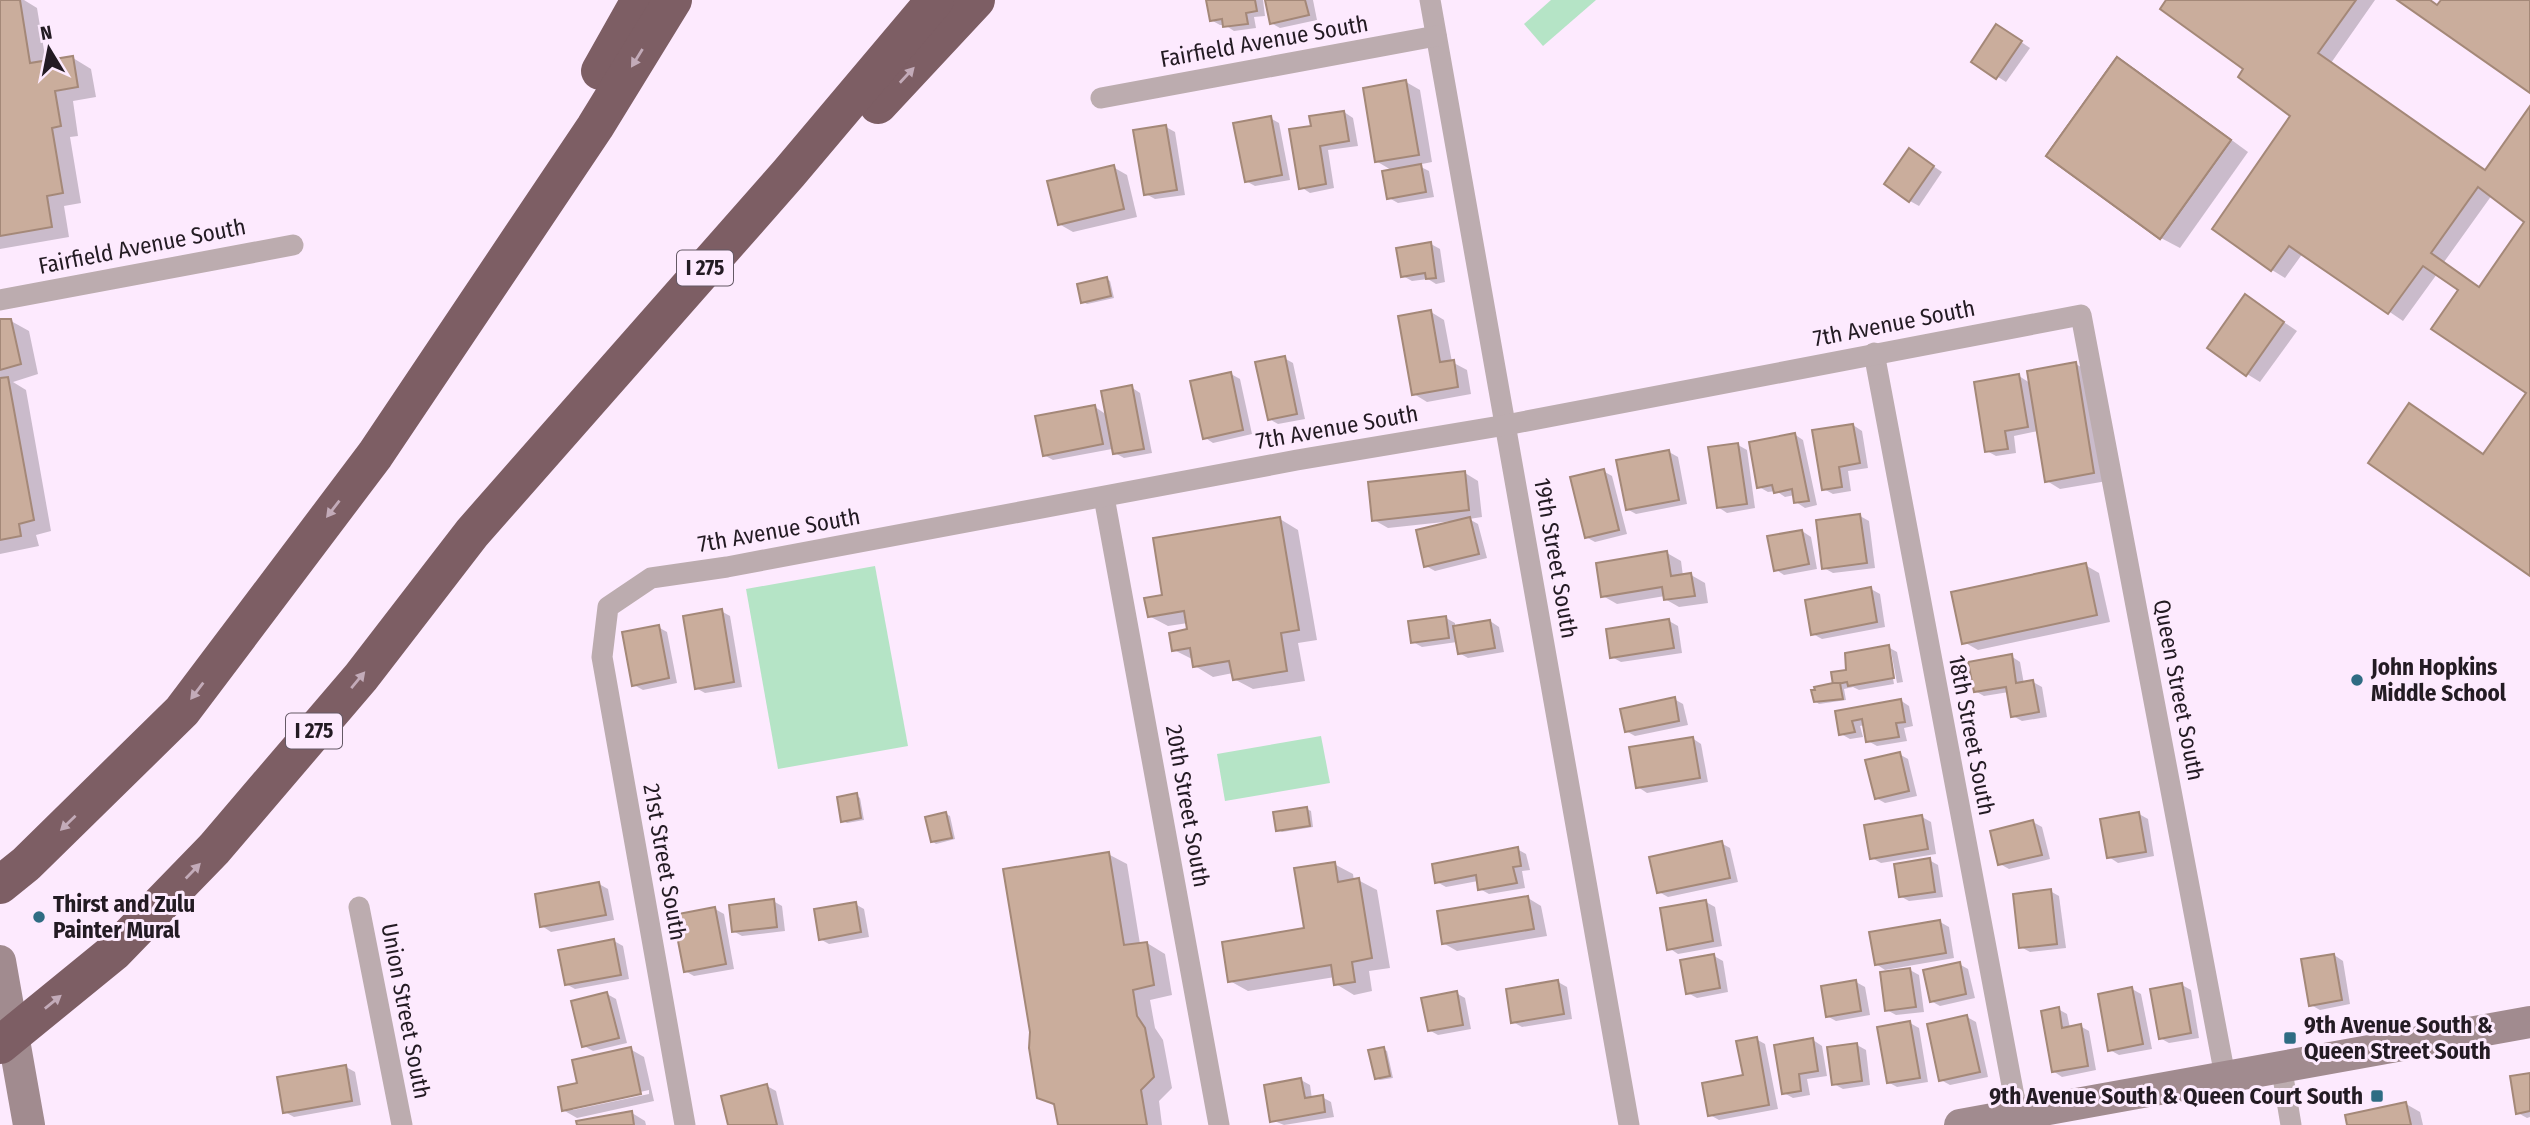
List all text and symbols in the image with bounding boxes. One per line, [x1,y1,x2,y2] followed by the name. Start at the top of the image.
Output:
[1158,9,1370,73] street label: Fairfield Avenue South
[14,14,84,84] north arrow
[39,20,54,45] text: N
[631,48,644,68] one-way arrow
[898,67,914,84] one-way arrow
[36,212,248,280] street label: Fairfield Avenue South
[677,250,733,286] road number: I 275
[1811,294,1977,352] street label: 7th Avenue South
[1254,399,1420,455] street label: 7th Avenue South
[1528,476,1584,640] street label: 19th Street South
[327,500,341,518] one-way arrow
[696,502,862,558] street label: 7th Avenue South
[2148,597,2210,783] street label: Queen Street South
[1943,652,2001,818] street label: 18th Street South
[2370,653,2507,707] place label: John Hopkins Middle School
[350,672,365,690] one-way arrow
[2349,672,2365,688] marker: John Hopkins Middle School
[190,682,204,700] one-way arrow
[286,714,342,748] road number: I 275
[1160,723,1216,889] street label: 20th Street South
[637,782,693,942] street label: 21st Street South
[60,814,76,831] one-way arrow
[184,862,201,879] one-way arrow
[53,890,195,944] place label: Thirst and Zulu Painter Mural
[31,909,47,925] marker: Thirst and Zulu Painter Mural
[375,921,437,1101] street label: Union Street South
[44,994,62,1009] one-way arrow
[2304,1011,2493,1065] place label: 9th Avenue South & Queen Street South
[2282,1030,2298,1046] marker: 9th Avenue South & Queen Street South
[1989,1082,2363,1110] place label: 9th Avenue South & Queen Court South
[2369,1088,2385,1104] marker: 9th Avenue South & Queen Court South

